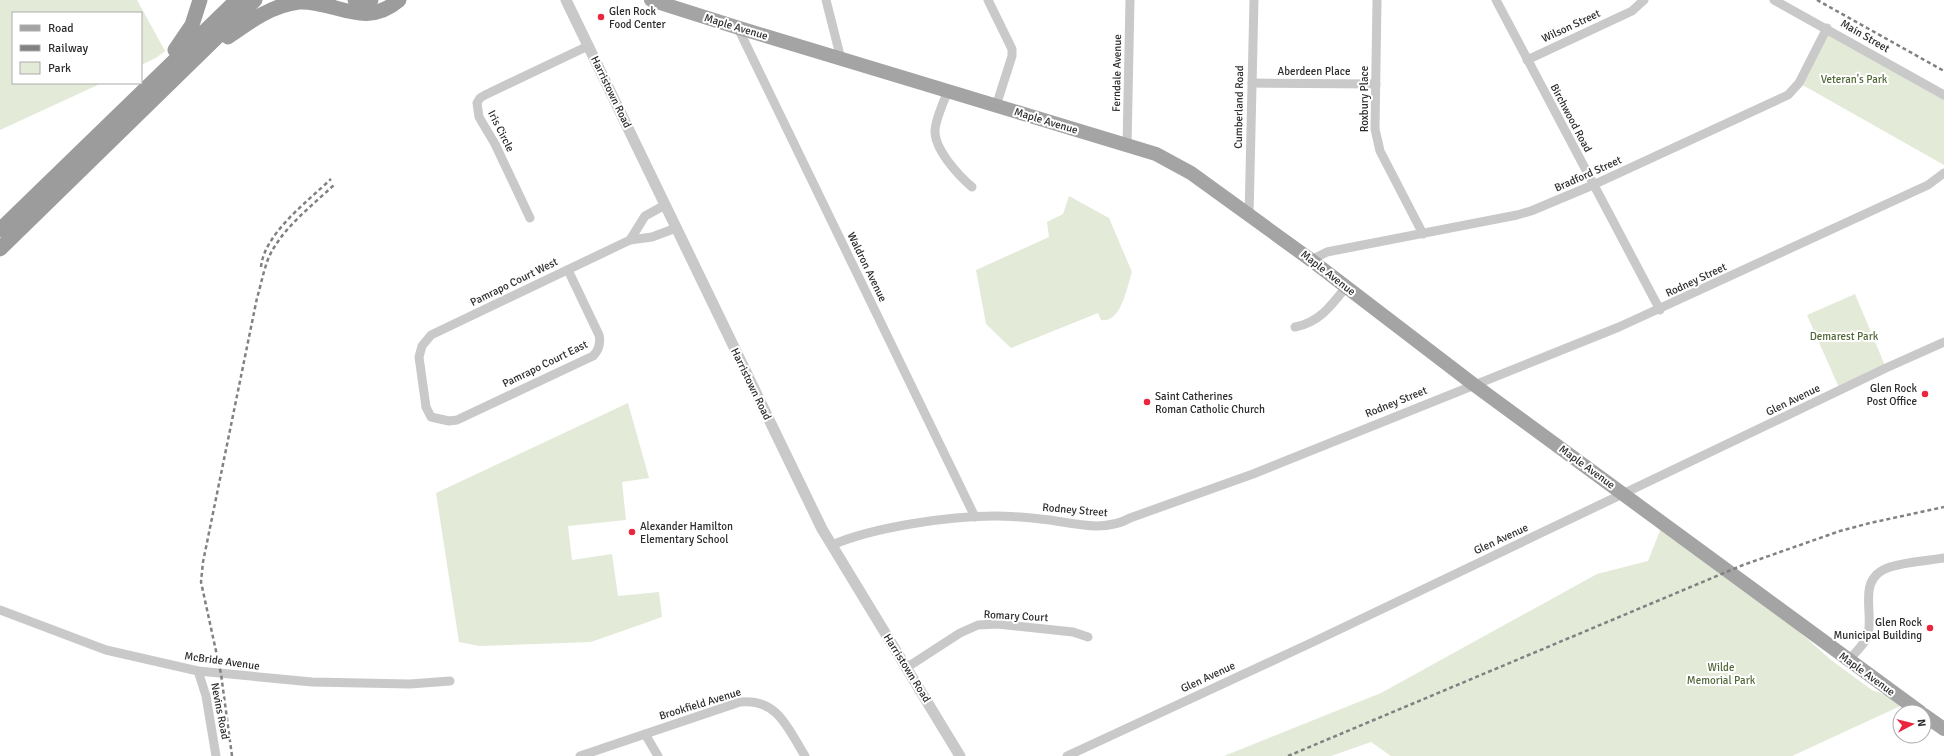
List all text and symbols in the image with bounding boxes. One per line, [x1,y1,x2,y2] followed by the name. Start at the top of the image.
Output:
[609,5,665,31] place label: Glen Rock Food Center
[1540,7,1603,45] street label: Wilson Street
[703,11,769,43] street label: Maple Avenue
[12,12,142,84] legend
[596,12,606,22] marker: Glen Rock Food Center
[1838,17,1892,55] street label: Main Street
[48,21,74,36] text: Road
[1110,34,1124,112] street label: Ferndale Avenue
[48,41,88,56] text: Railway
[588,54,634,130] street label: Harristown Road
[48,61,71,76] text: Park
[1232,65,1246,149] street label: Cumberland Road
[1278,65,1350,78] street label: Aberdeen Place
[1358,66,1371,132] street label: Roxbury Place
[1821,73,1888,86] park label: Veteran's Park
[1548,82,1595,155] street label: Birchwood Road
[1013,105,1079,137] street label: Maple Avenue
[485,108,517,154] street label: Iris Circle
[1552,153,1624,195] street label: Bradford Street
[845,230,889,304] street label: Waldron Avenue
[1298,248,1358,298] street label: Maple Avenue
[468,255,560,309] street label: Pamrapo Court West
[1664,260,1729,300] street label: Rodney Street
[1810,330,1879,343] park label: Demarest Park
[500,338,590,390] street label: Pamrapo Court East
[728,346,774,422] street label: Harristown Road
[1764,381,1822,419] street label: Glen Avenue
[1867,382,1917,408] place label: Glen Rock Post Office
[1363,384,1429,420] street label: Rodney Street
[1920,389,1930,399] marker: Glen Rock Post Office
[1155,390,1265,416] place label: Saint Catherines Roman Catholic Church
[1142,397,1152,407] marker: Saint Catherines Roman Catholic Church
[1557,442,1617,492] street label: Maple Avenue
[1042,501,1108,519] street label: Rodney Street
[640,520,733,546] place label: Alexander Hamilton Elementary School
[1472,521,1530,557] street label: Glen Avenue
[627,527,637,537] marker: Alexander Hamilton Elementary School
[983,608,1049,624] street label: Romary Court
[1833,616,1922,642] place label: Glen Rock Municipal Building
[1925,623,1935,633] marker: Glen Rock Municipal Building
[881,631,933,705] street label: Harristown Road
[183,649,261,673] street label: McBride Avenue
[1837,649,1897,699] street label: Maple Avenue
[1179,659,1237,695] street label: Glen Avenue
[1687,661,1756,687] park label: Wilde Memorial Park
[208,682,232,741] street label: Nevins Road
[657,685,743,723] street label: Brookfield Avenue
[1892,704,1932,744] north arrow
[1915,718,1928,727] text: N

